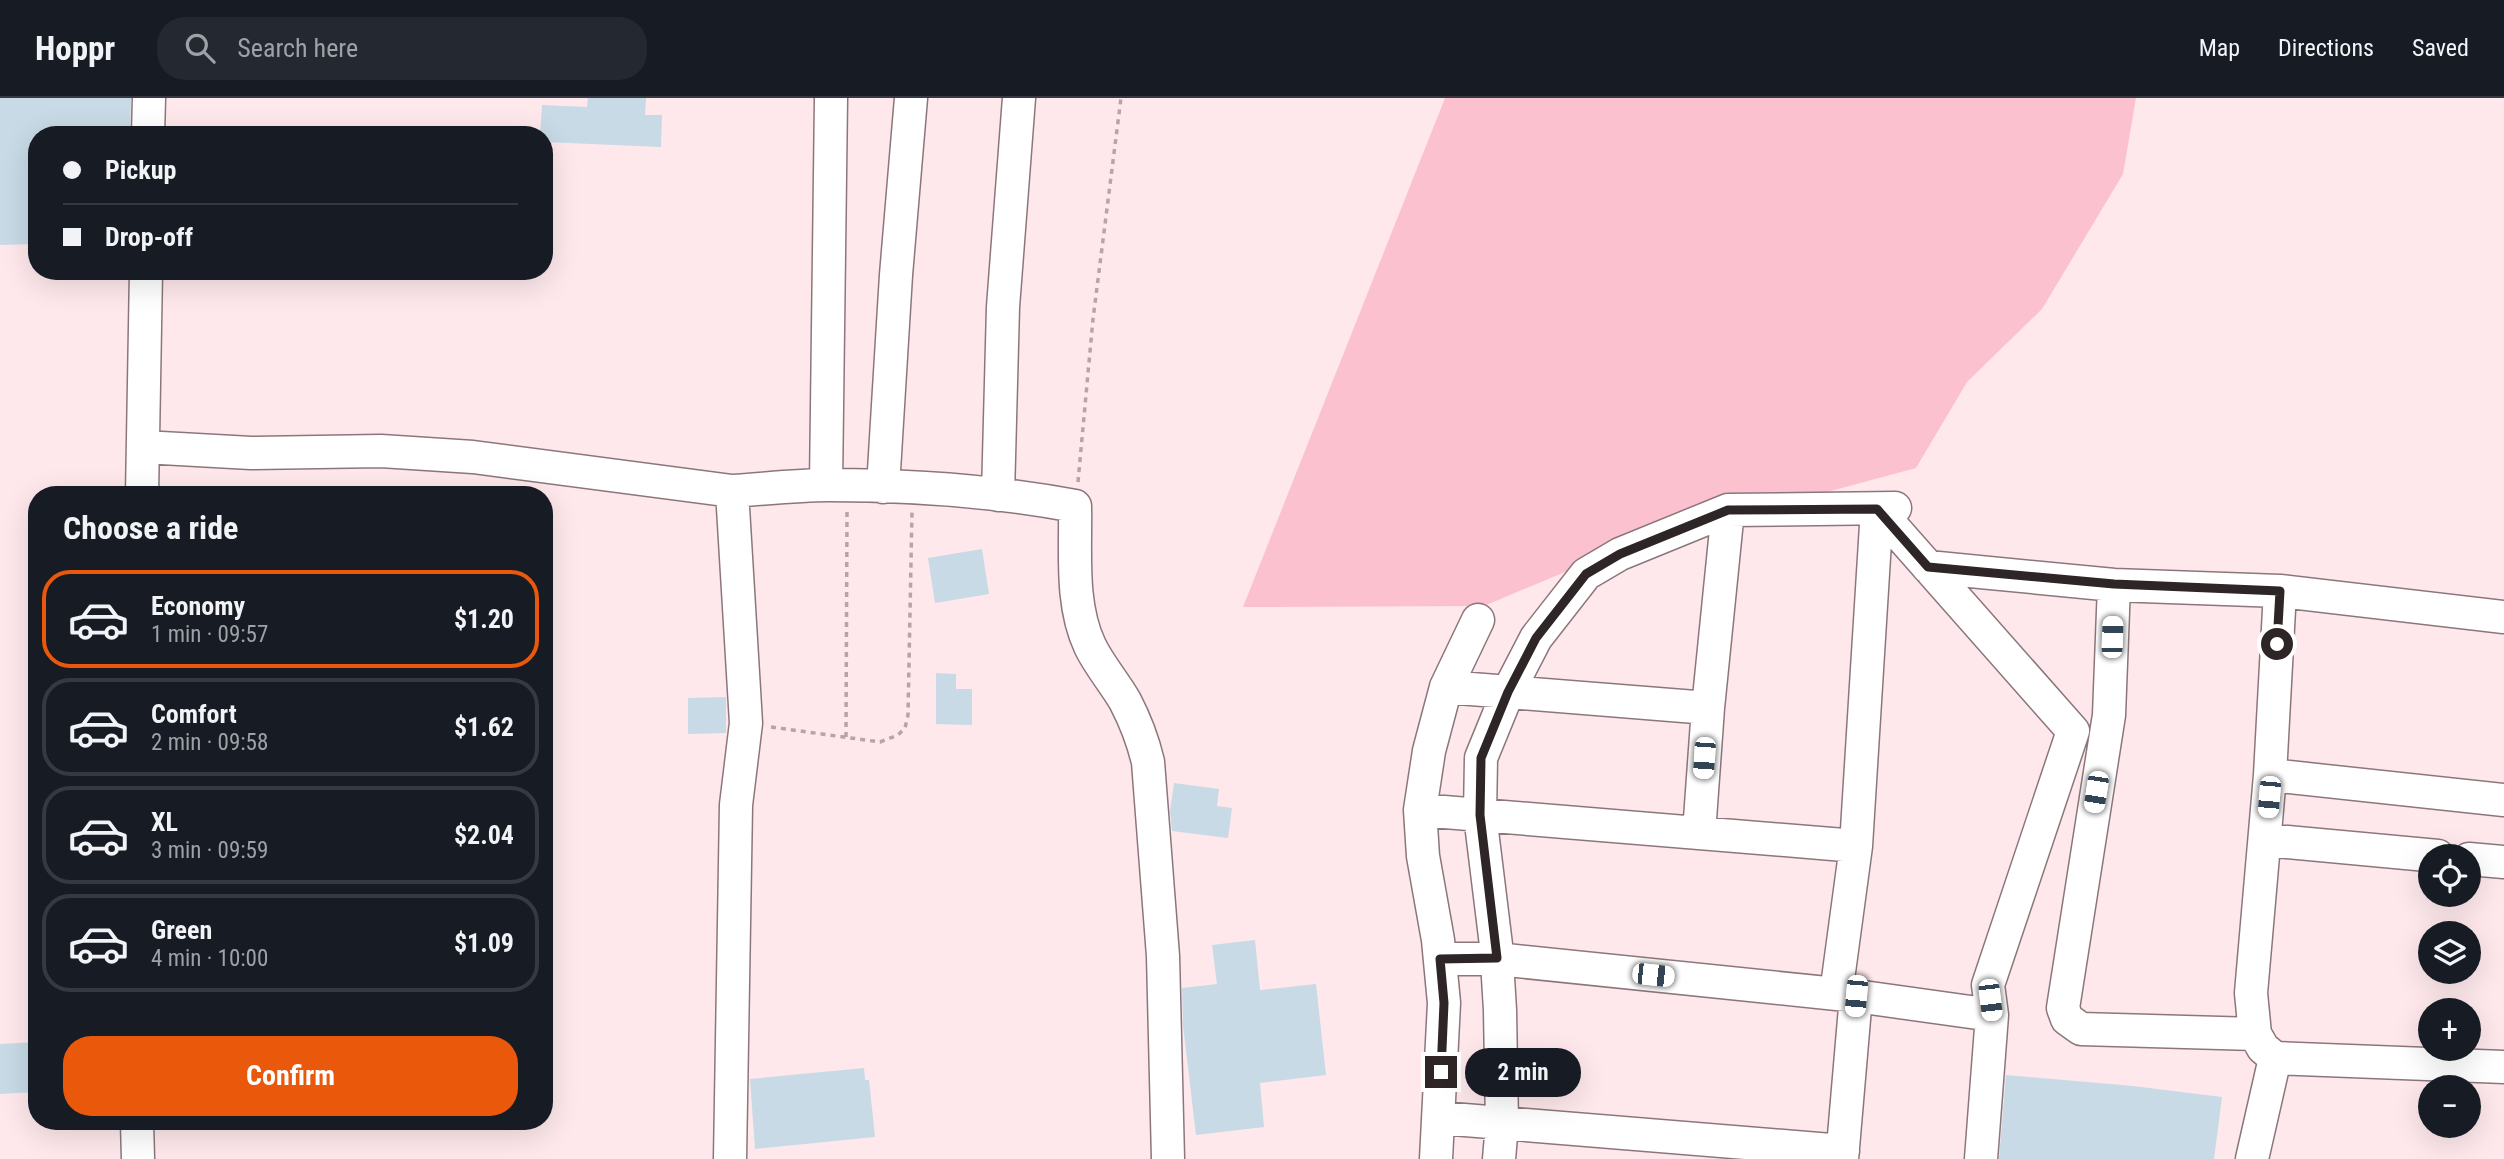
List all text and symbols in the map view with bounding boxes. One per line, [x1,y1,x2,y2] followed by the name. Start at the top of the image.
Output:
[157,17,647,80] search box
[35,29,115,68] text: Hoppr
[181,29,219,67] icon: search
[237,33,358,63] text: Search here
[2199,34,2240,62] text: Map
[2278,34,2374,62] text: Directions
[2412,34,2469,62] text: Saved
[105,155,176,185] text: Pickup
[105,222,193,252] text: Drop-off
[63,509,238,547] text: Choose a ride
[67,588,130,651] icon: car
[151,591,245,621] text: Economy
[454,604,514,634] text: $1.20
[2101,616,2124,658] car
[151,621,268,648] text: 1 min · 09:57
[2261,628,2293,660] route start
[67,696,130,759] icon: car
[151,699,237,729] text: Comfort
[454,712,514,742] text: $1.62
[151,729,268,756] text: 2 min · 09:58
[1693,736,1716,780] car
[2083,770,2110,814] car
[2257,775,2282,819] car
[67,804,130,867] icon: car
[151,807,178,837] text: XL
[454,820,514,850] text: $2.04
[151,837,268,864] text: 3 min · 09:59
[2418,844,2481,1138] map controls
[2418,844,2481,907] button: locate
[67,912,130,975] icon: car
[151,915,212,945] text: Green
[2418,921,2481,984] button: layers
[454,928,514,958] text: $1.09
[151,945,268,972] text: 4 min · 10:00
[1632,962,1675,988] car
[1844,974,1869,1018] car
[1978,978,2003,1022] car
[2418,998,2481,1061] button: +
[63,1036,518,1116] button: Confirm
[1466,1048,1581,1096] callout: 2 min
[1425,1056,1457,1088] route end
[1497,1059,1549,1086] text: 2 min
[2418,1075,2481,1138] button: −

